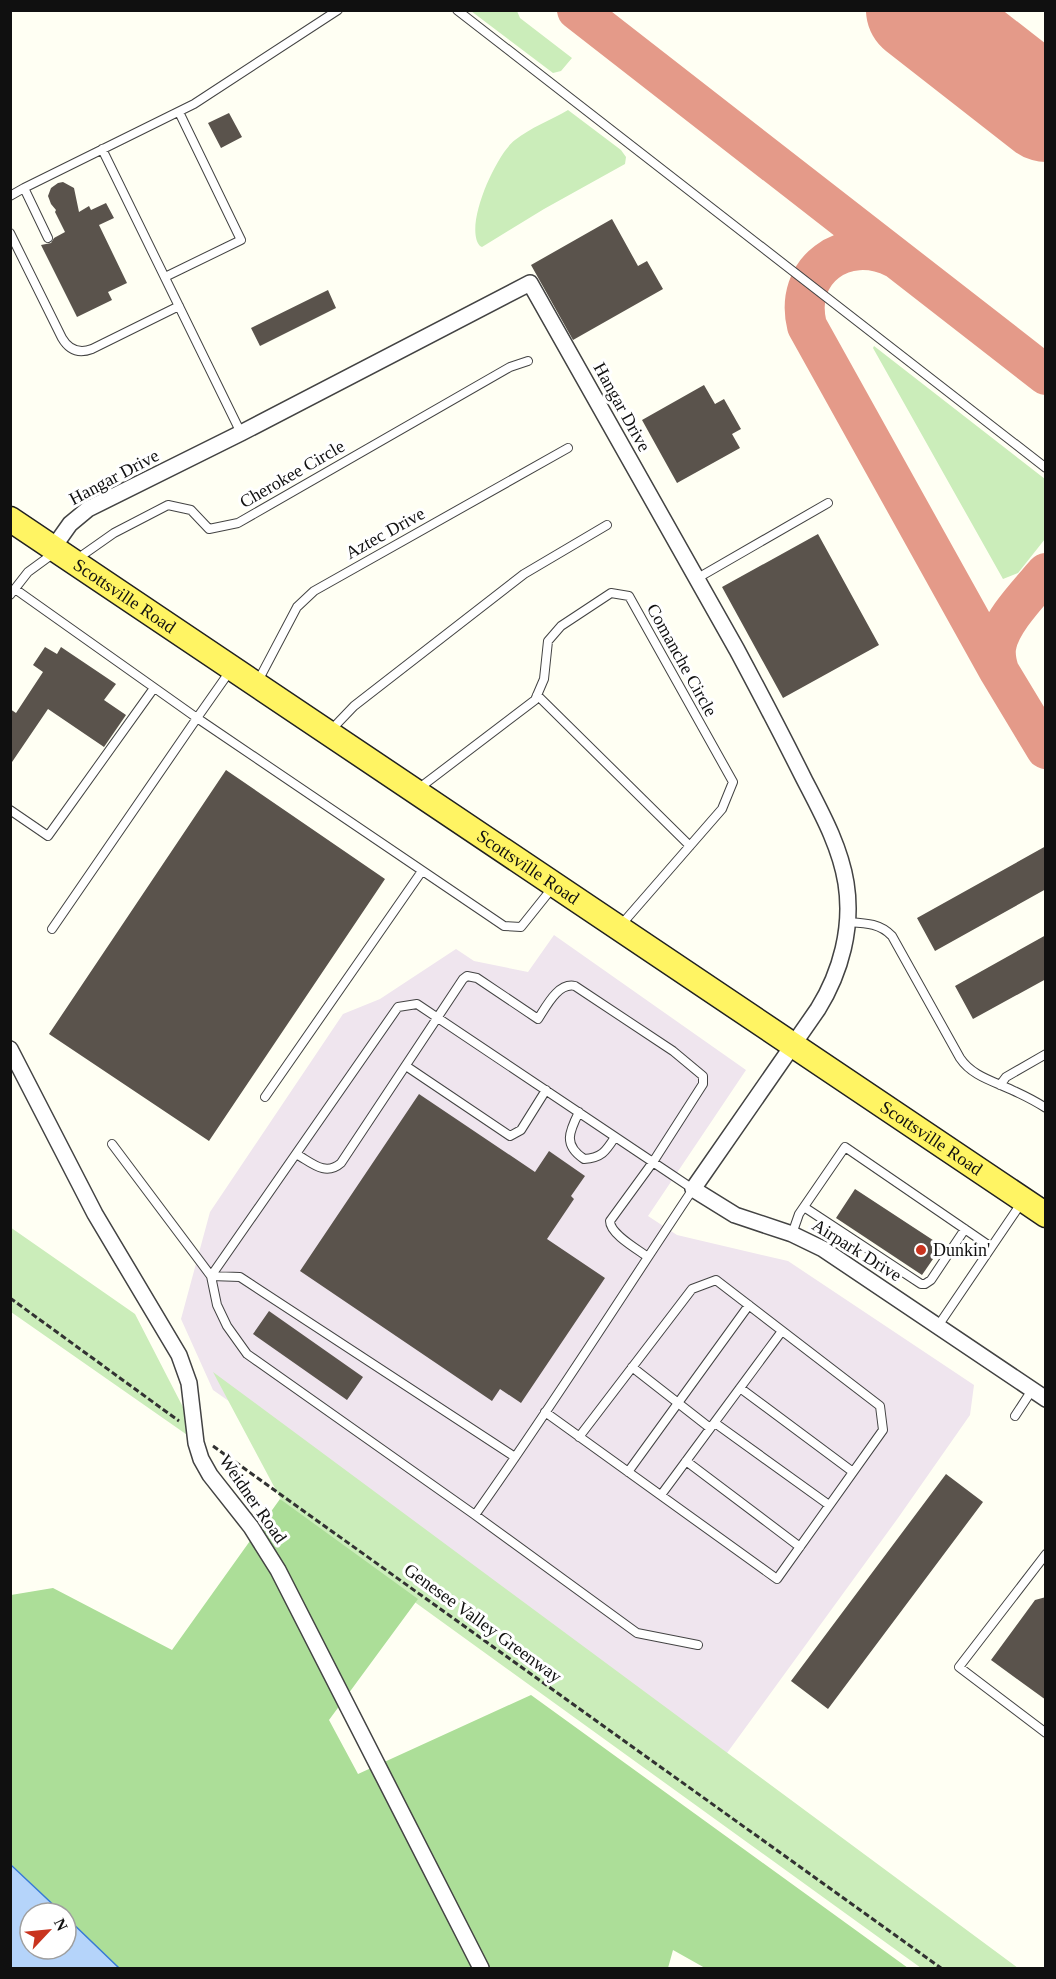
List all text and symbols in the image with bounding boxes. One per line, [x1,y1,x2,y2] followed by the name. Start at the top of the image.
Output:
[589,359,655,455] street label: Hangar Drive
[236,436,348,512] street label: Cherokee Circle
[66,445,162,509] street label: Hangar Drive
[342,503,428,563] street label: Aztec Drive
[70,555,179,637] street label: Scottsville Road
[643,600,721,720] street label: Comanche Circle
[473,826,583,908] street label: Scottsville Road
[877,1097,986,1179] street label: Scottsville Road
[809,1215,905,1285] street label: Airpark Drive
[933,1240,990,1260] place label: Dunkin'
[914,1243,928,1257] marker: Dunkin'
[215,1451,291,1547] street label: Weidner Road
[400,1559,566,1687] street label: Genesee Valley Greenway
[18,1901,78,1961] north arrow
[51,1916,71,1934] text: N

